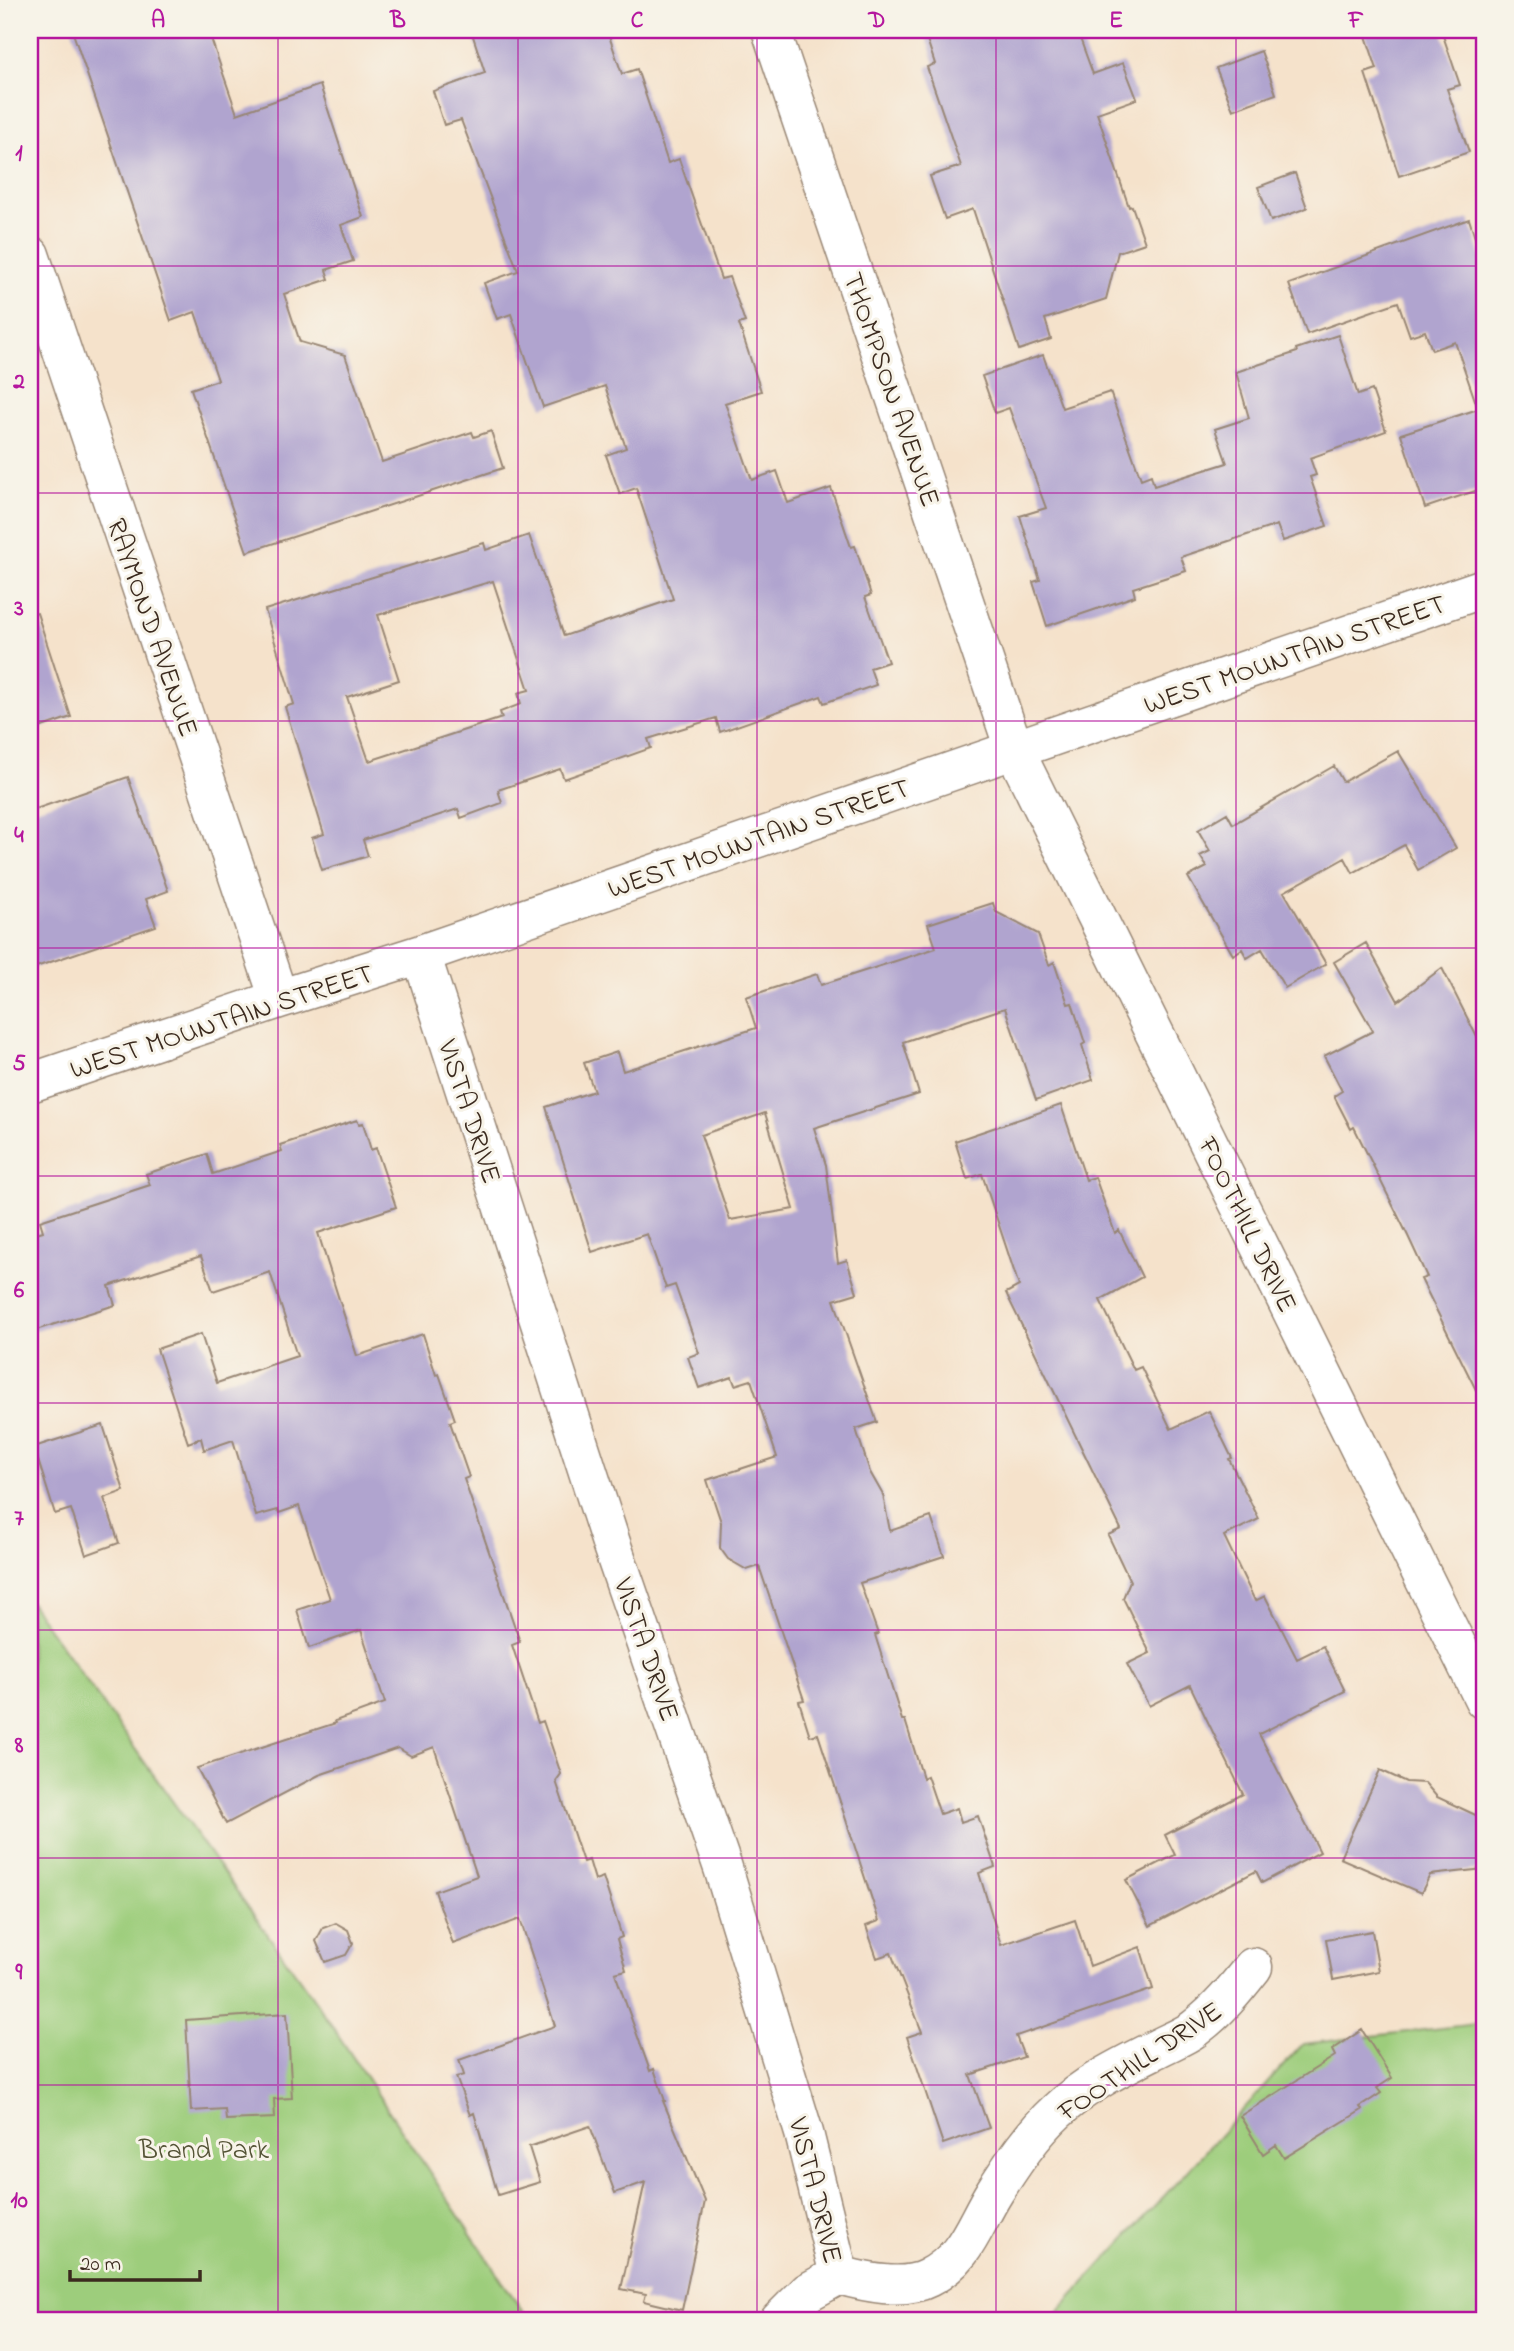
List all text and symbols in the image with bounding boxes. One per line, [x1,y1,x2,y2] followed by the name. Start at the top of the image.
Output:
[151,5,165,38] text: A
[389,5,406,38] text: B
[631,5,644,38] text: C
[868,5,885,38] text: D
[1109,5,1123,38] text: E
[1348,5,1364,38] text: F
[15,138,23,171] text: 1
[830,267,949,513] street label: THOMPSON AVENUE
[12,366,25,399] text: 2
[94,513,207,743] street label: RAYMOND AVENUE
[1139,585,1452,727] street label: WEST MOUNTAIN STREET
[13,593,24,626] text: 3
[603,769,916,911] street label: WEST MOUNTAIN STREET
[14,820,24,853] text: 4
[65,955,379,1092] street label: WEST MOUNTAIN STREET
[425,1034,510,1189] street label: VISTA DRIVE
[12,1048,26,1081] text: 5
[1185,1130,1306,1320] street label: FOOTHILL DRIVE
[14,1275,25,1308] text: 6
[14,1503,24,1536] text: 7
[601,1572,688,1727] street label: VISTA DRIVE
[14,1730,24,1763] text: 8
[15,1957,24,1990] text: 9
[1050,1993,1231,2134] street label: FOOTHILL DRIVE
[775,2113,852,2268] street label: VISTA DRIVE
[138,2131,270,2172] park label: Brand Park
[10,2185,28,2218] text: 10
[70,2239,200,2283] scale bar
[80,2250,121,2280] text: 20 m

